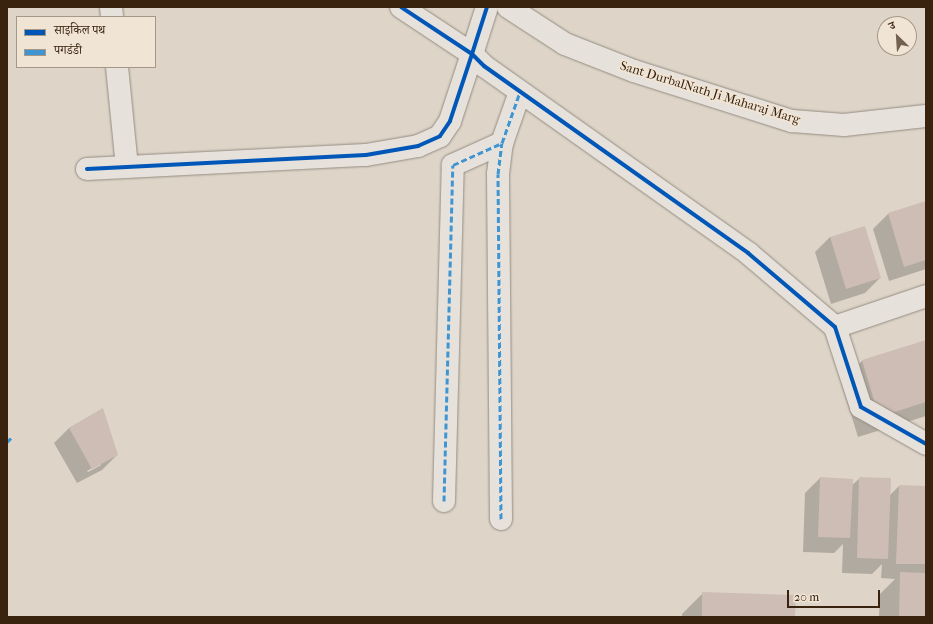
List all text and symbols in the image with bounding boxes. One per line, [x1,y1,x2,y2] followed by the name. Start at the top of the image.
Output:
[16,16,156,68] legend
[877,16,917,56] north arrow
[887,19,897,33] text: उ
[54,23,105,37] text: साइकिल पथ
[54,43,82,57] text: पगडंडी
[618,58,802,128] street label: Sant DurbalNath Ji Maharaj Marg
[789,582,882,608] scale bar
[794,590,819,604] text: 20 m

